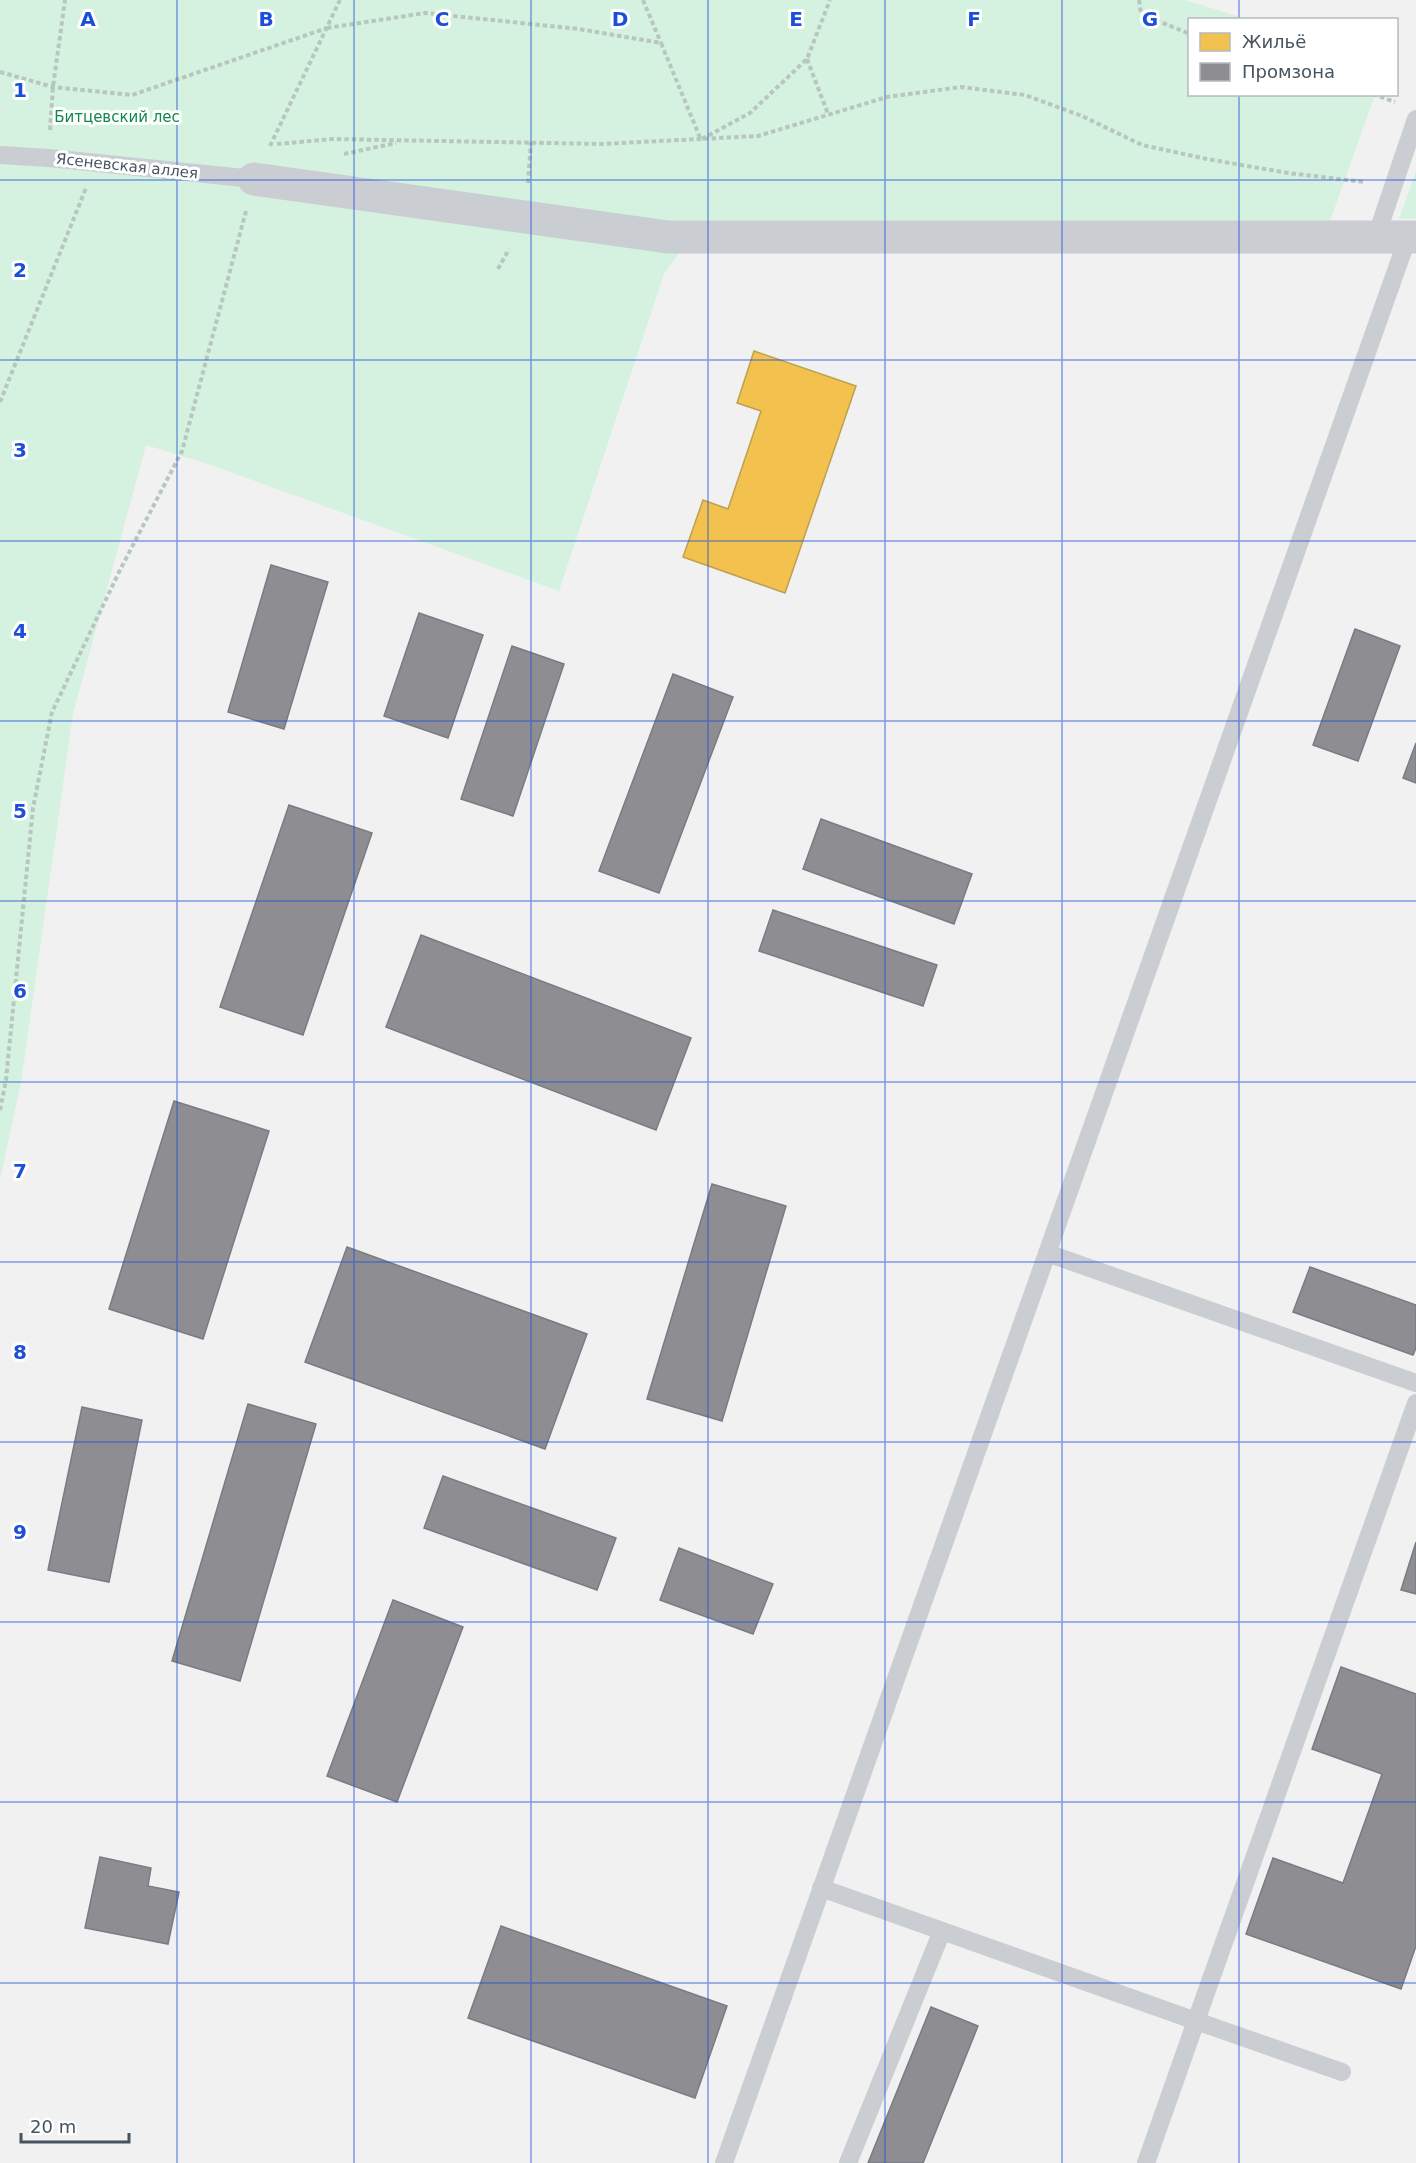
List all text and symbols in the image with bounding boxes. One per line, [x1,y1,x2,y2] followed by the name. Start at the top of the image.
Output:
[80,7,96,31] text: A
[258,7,274,31] text: B
[435,7,449,31] text: C
[612,7,628,31] text: D
[789,7,803,31] text: E
[967,7,981,31] text: F
[1142,7,1158,31] text: G
[1188,18,1398,96] legend
[1242,31,1306,52] text: Жильё
[1242,61,1335,82] text: Промзона
[13,78,27,102] text: 1
[54,108,180,126] park label: Битцевский лес
[55,150,199,182] street label: Ясеневская аллея
[13,258,27,282] text: 2
[13,438,27,462] text: 3
[13,619,27,643] text: 4
[13,799,27,823] text: 5
[13,979,27,1003] text: 6
[13,1159,27,1183] text: 7
[13,1340,27,1364] text: 8
[13,1520,27,1544] text: 9
[21,2106,129,2144] scale bar
[30,2116,76,2137] text: 20 m

